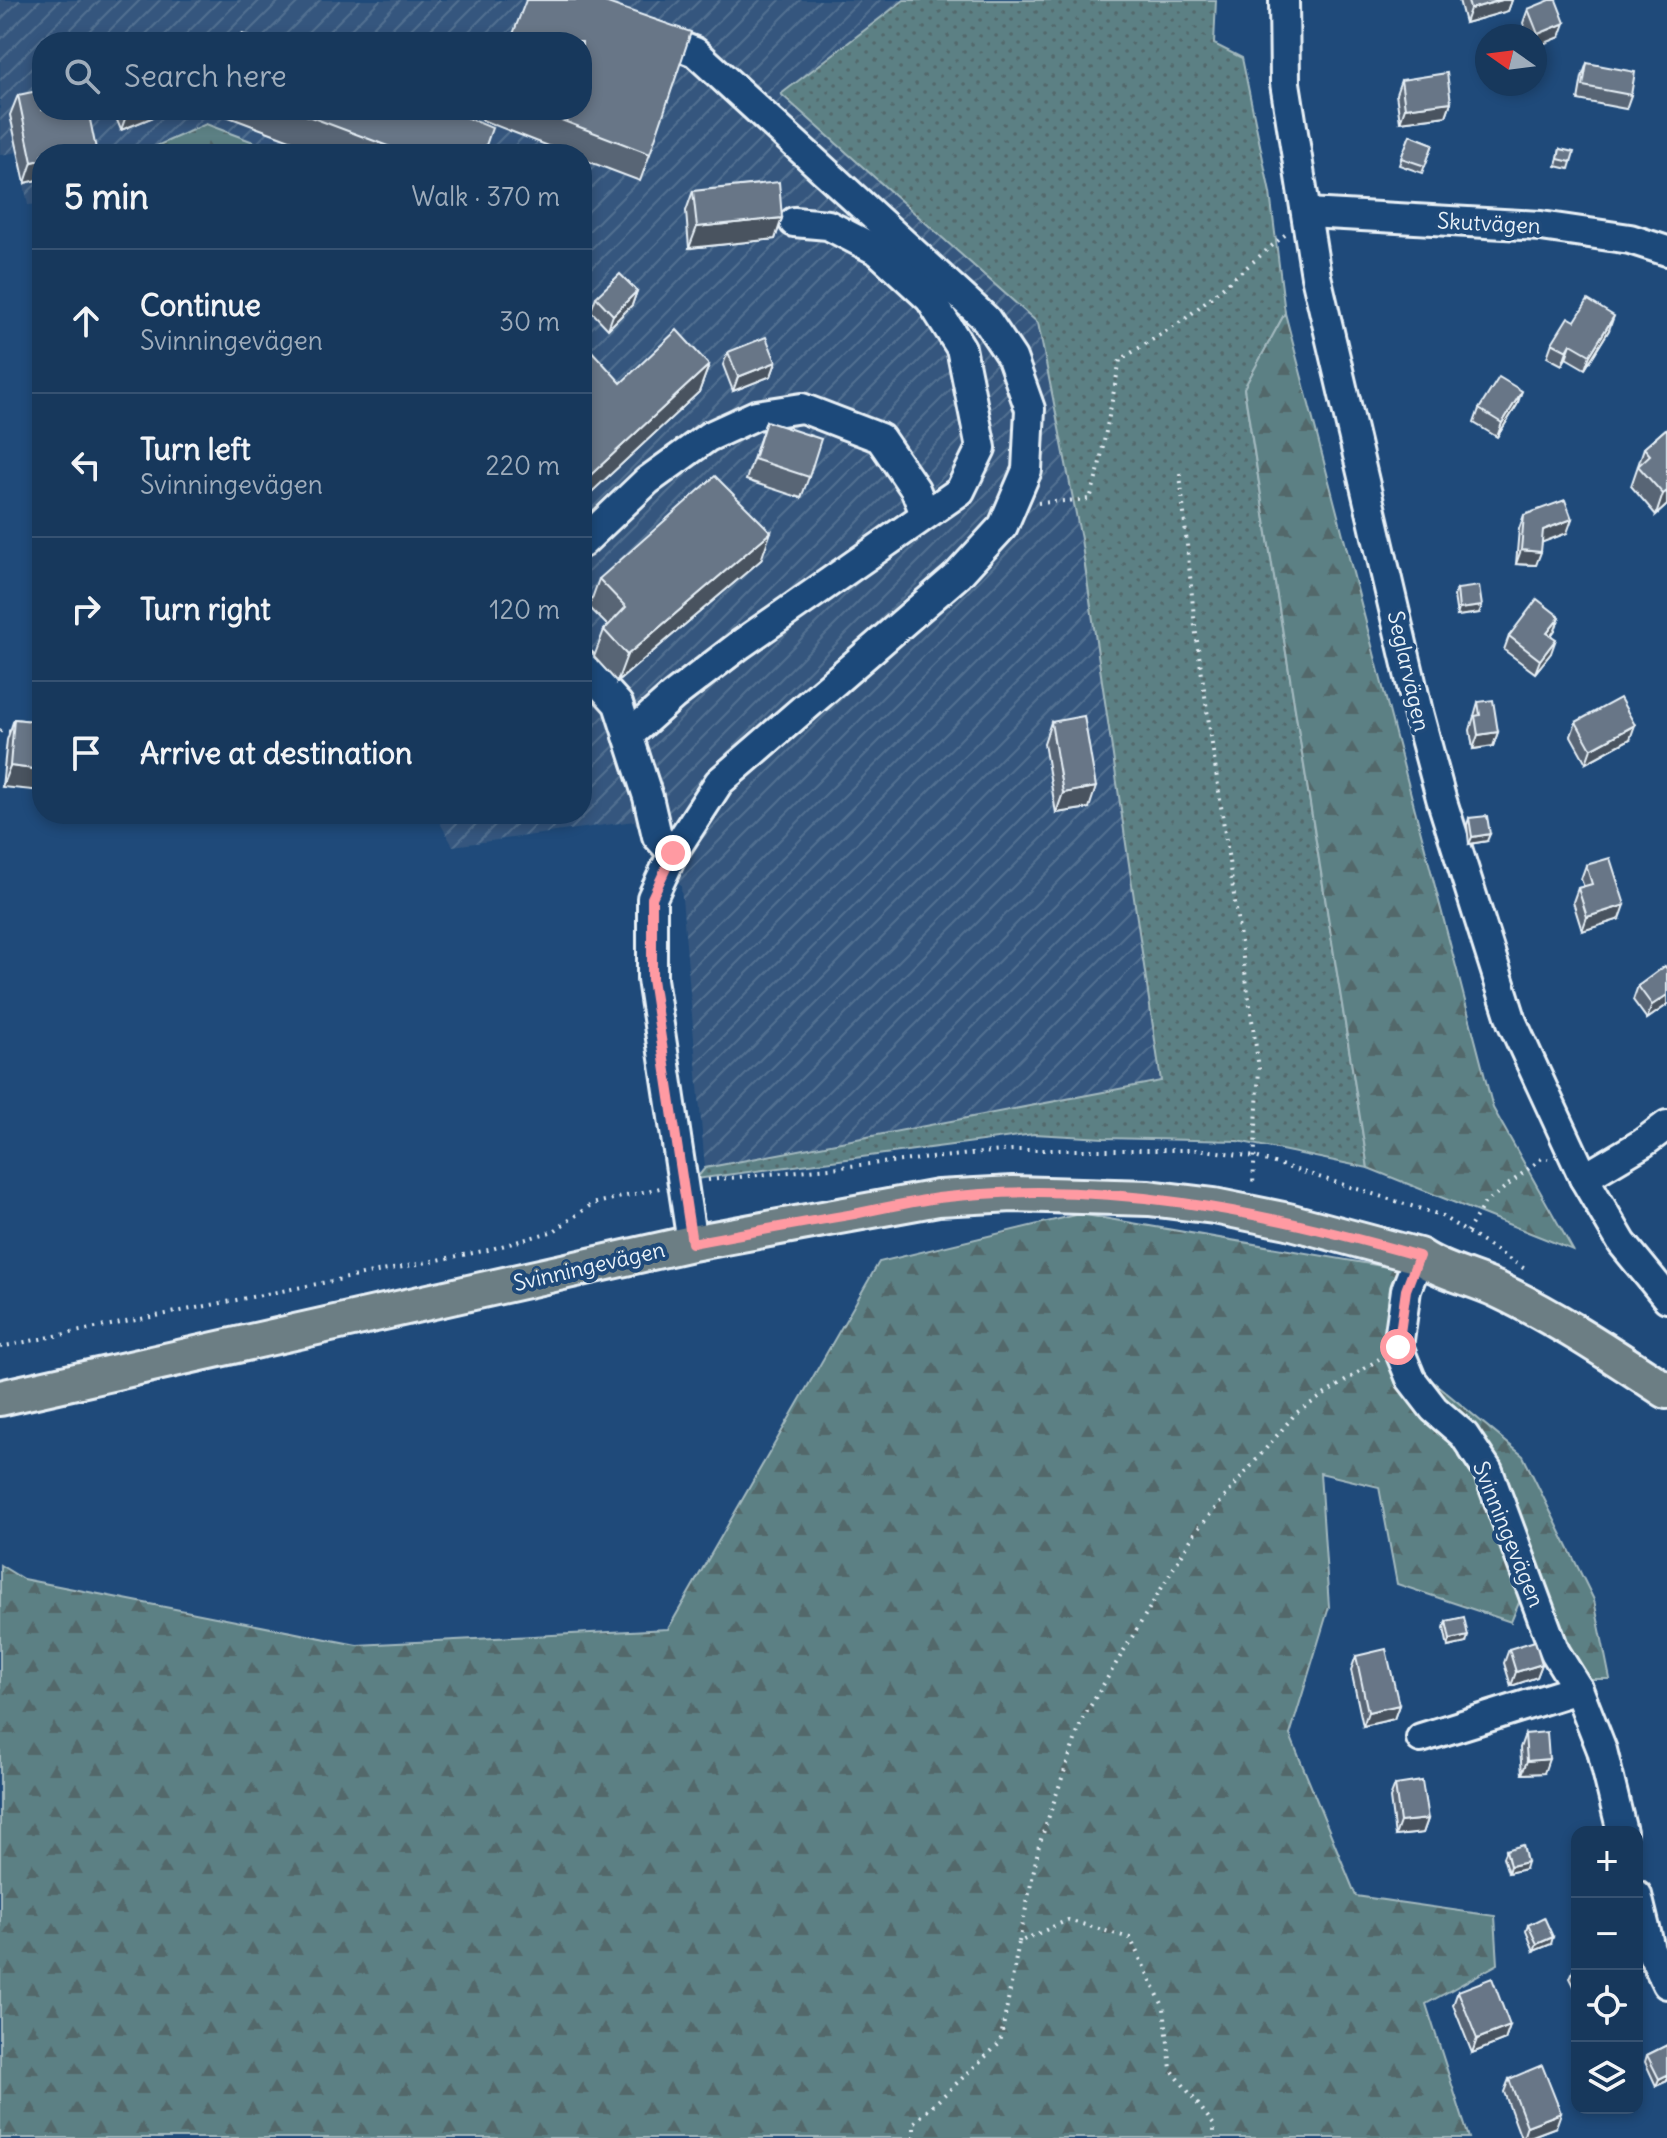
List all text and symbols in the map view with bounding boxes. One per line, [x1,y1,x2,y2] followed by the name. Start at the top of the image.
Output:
[1475,24,1547,96] north arrow
[32,32,592,120] search box
[60,54,104,98] icon: search
[124,57,287,95] text: Search here
[64,175,149,218] text: 5 min
[412,180,560,213] text: Walk · 370 m
[1437,206,1541,240] street label: Skutvägen
[140,286,261,324] text: Continue
[64,299,108,343] icon: ahead
[499,305,560,338] text: 30 m
[140,324,323,357] text: Svinningevägen
[140,430,251,468] text: Turn left
[64,443,108,487] icon: left
[485,449,560,482] text: 220 m
[140,468,323,501] text: Svinningevägen
[64,587,108,631] icon: right
[140,590,271,628] text: Turn right
[489,593,560,626] text: 120 m
[1382,608,1436,734] street label: Seglarvägen
[64,731,108,775] icon: arrive
[140,734,412,772] text: Arrive at destination
[655,835,691,871] route end
[510,1235,668,1297] street label: Svinningevägen
[1380,1329,1416,1365] route start
[1467,1457,1551,1611] street label: Svinningevägen
[1571,1826,1643,2114] map controls
[1571,1826,1643,1898] button: +
[1571,1898,1643,1970] button: −
[1571,1970,1643,2042] button: locate
[1571,2042,1643,2114] button: layers

